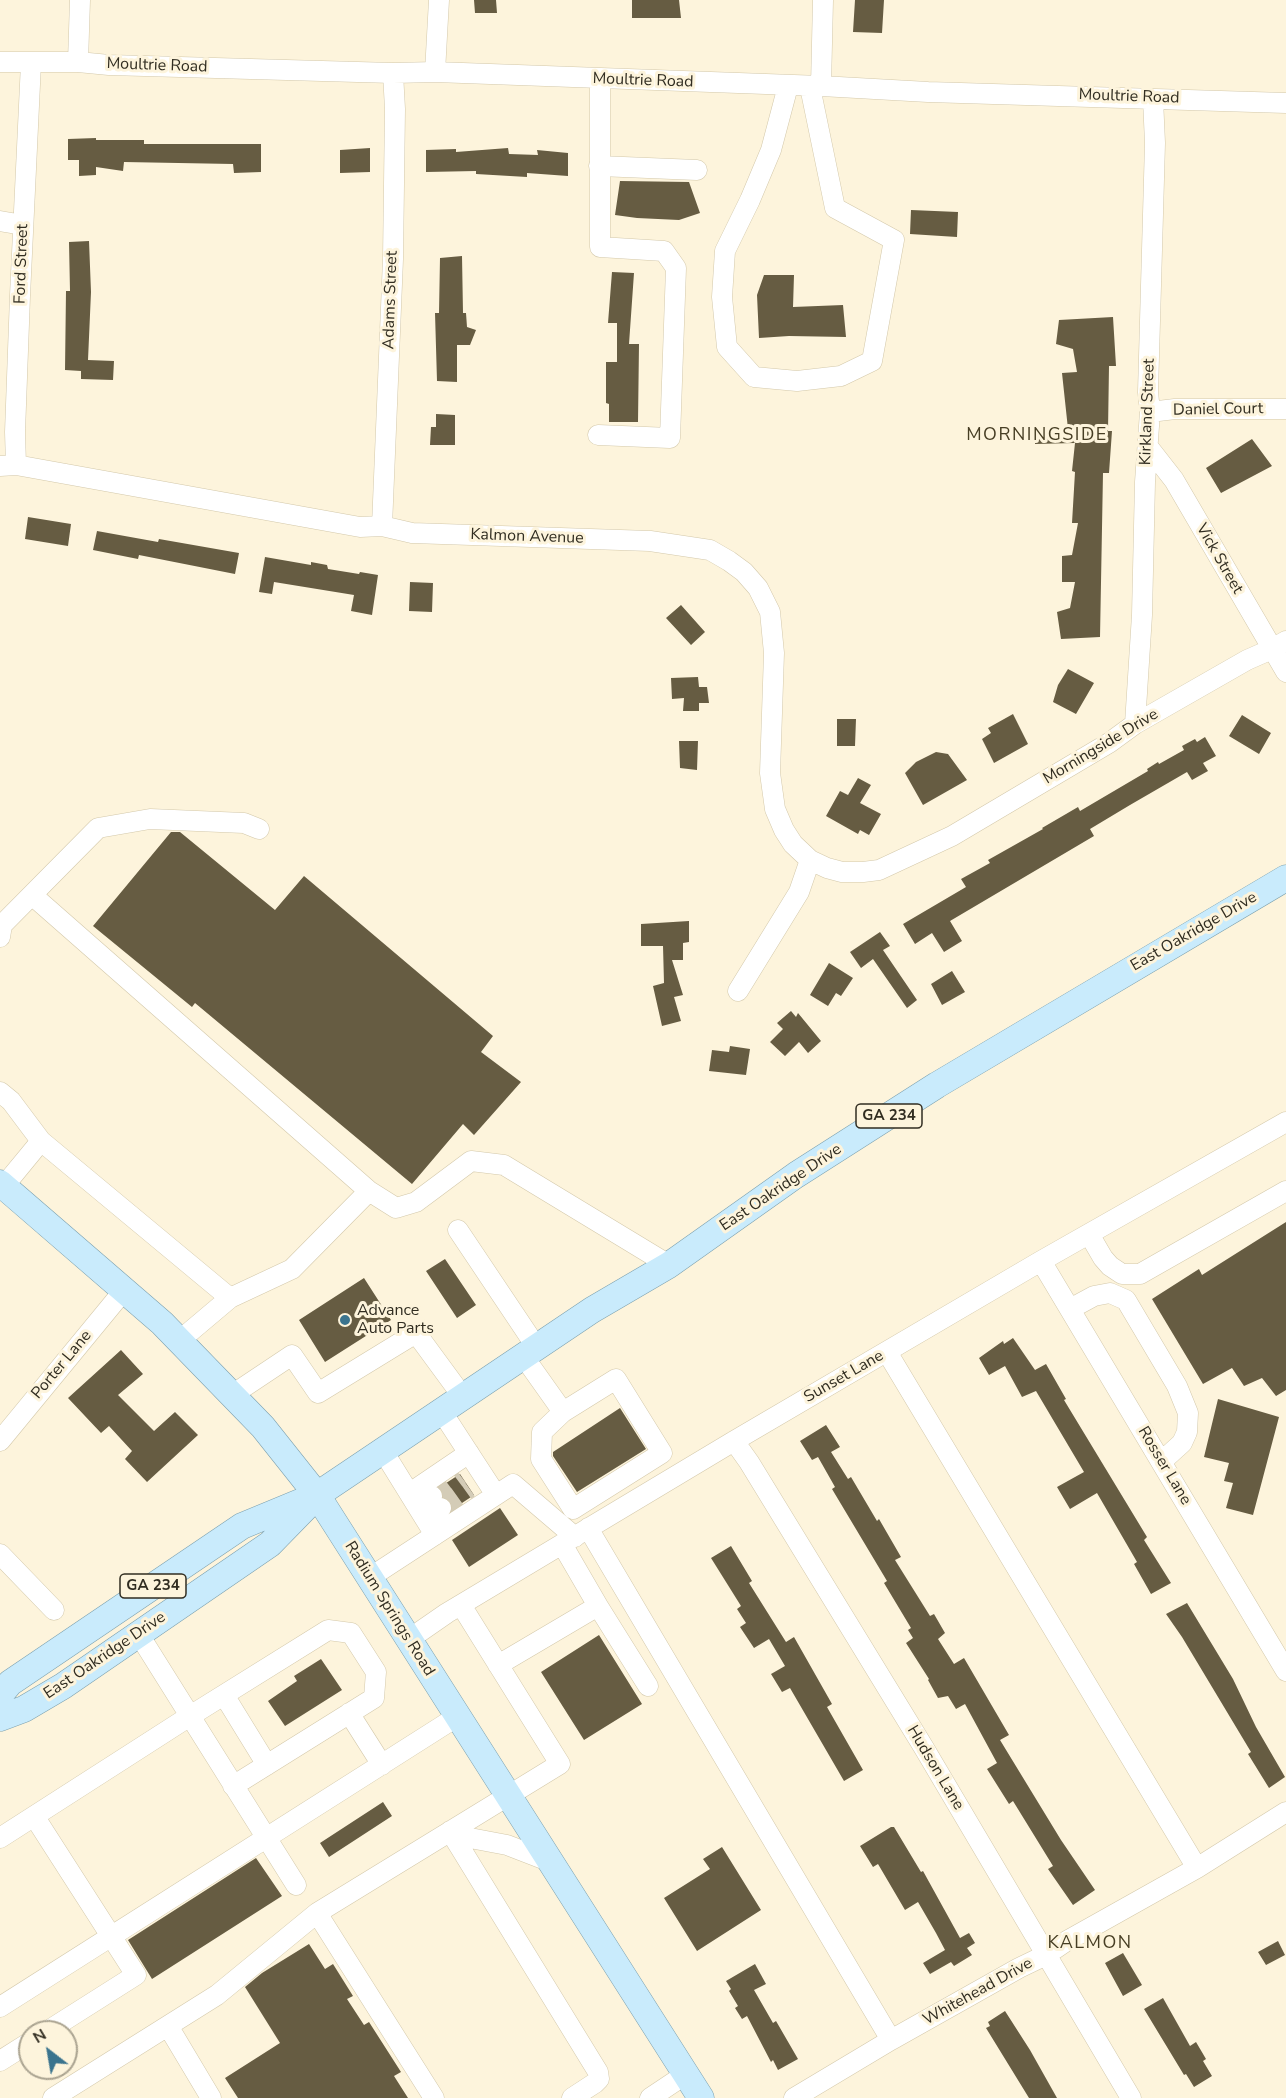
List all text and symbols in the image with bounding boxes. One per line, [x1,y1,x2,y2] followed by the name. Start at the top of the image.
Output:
[106,55,208,77] street label: Moultrie Road
[592,70,694,92] street label: Moultrie Road
[1078,86,1180,108] street label: Moultrie Road
[11,224,33,304] street label: Ford Street
[380,250,402,350] street label: Adams Street
[1137,358,1159,466] street label: Kirkland Street
[1173,400,1263,420] street label: Daniel Court
[966,425,1108,447] district label: MORNINGSIDE
[1191,520,1247,598] street label: Vick Street
[470,525,584,549] street label: Kalmon Avenue
[1040,705,1162,789] street label: Morningside Drive
[1128,888,1260,976] street label: East Oakridge Drive
[856,1104,922,1128] road number: GA 234
[717,1140,845,1236] street label: East Oakridge Drive
[357,1301,434,1339] place label: Advance Auto Parts
[338,1313,352,1327] marker: Advance Auto Parts
[28,1327,96,1403] street label: Porter Lane
[801,1347,887,1407] street label: Sunset Lane
[1133,1423,1195,1509] street label: Rosser Lane
[340,1538,438,1680] street label: Radium Springs Road
[120,1574,186,1598] road number: GA 234
[41,1608,169,1704] street label: East Oakridge Drive
[902,1722,968,1814] street label: Hudson Lane
[1047,1933,1133,1955] district label: KALMON
[920,1954,1036,2030] street label: Whitehead Drive
[18,2020,78,2080] north arrow
[29,2024,51,2049] text: N

